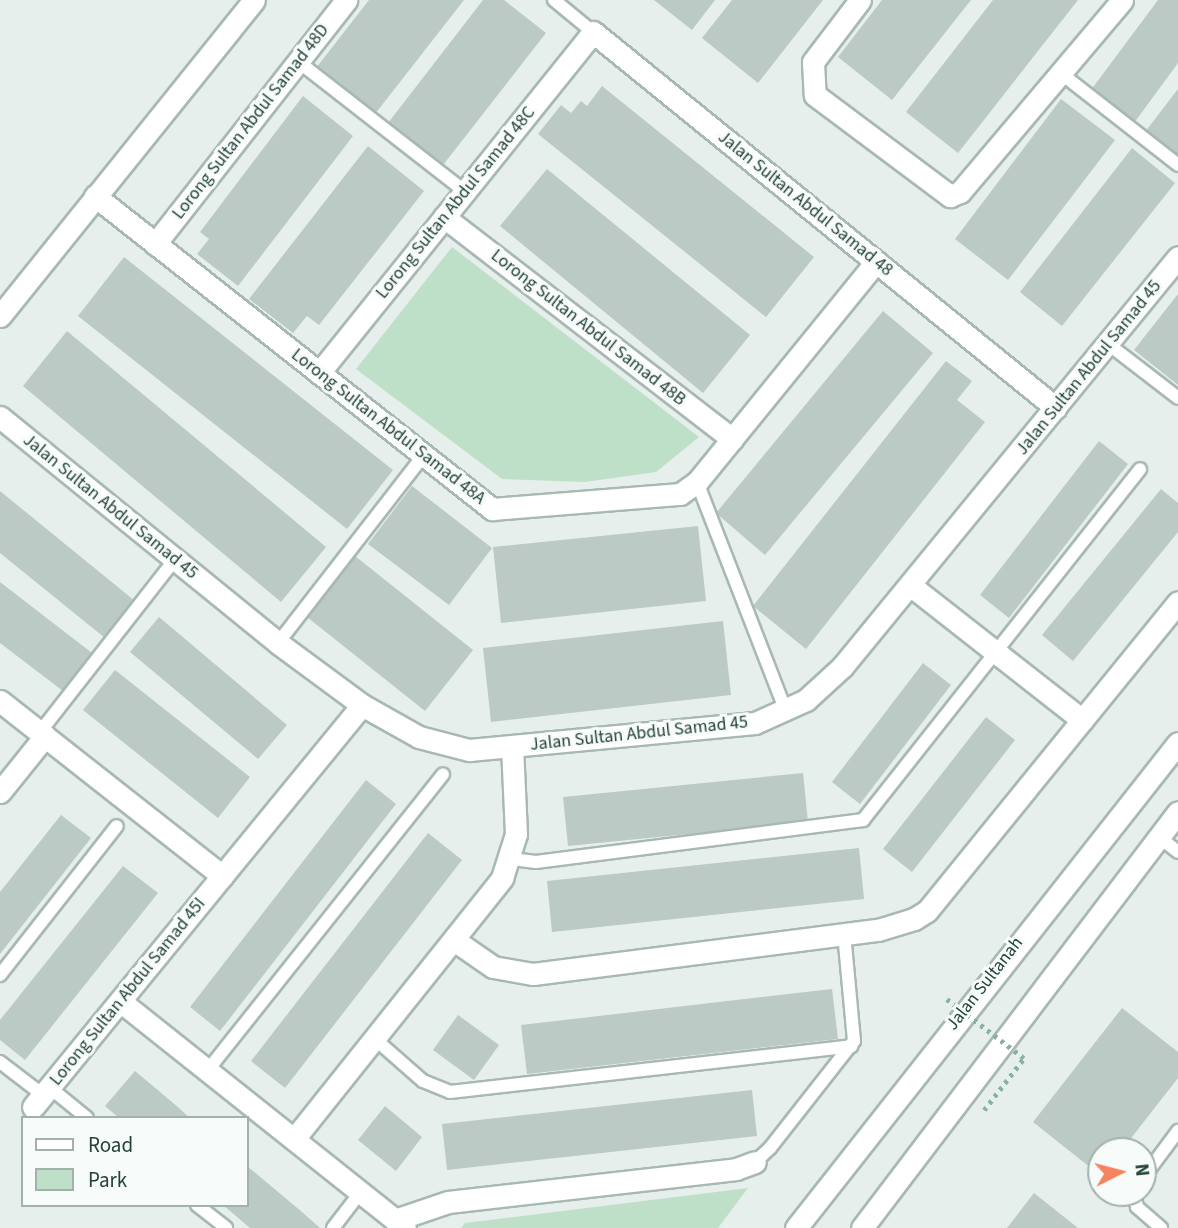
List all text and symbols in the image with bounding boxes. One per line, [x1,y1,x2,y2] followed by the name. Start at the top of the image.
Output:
[168,20,334,224] street label: Lorong Sultan Abdul Samad 48D
[372,103,540,303] street label: Lorong Sultan Abdul Samad 48C
[713,127,897,281] street label: Jalan Sultan Abdul Samad 48
[486,245,690,411] street label: Lorong Sultan Abdul Samad 48B
[1012,276,1166,460] street label: Jalan Sultan Abdul Samad 45
[287,344,489,510] street label: Lorong Sultan Abdul Samad 48A
[18,430,202,584] street label: Jalan Sultan Abdul Samad 45
[529,712,749,756] street label: Jalan Sultan Abdul Samad 45
[46,894,210,1090] street label: Lorong Sultan Abdul Samad 45I
[942,933,1028,1035] street label: Jalan Sultanah
[21,1116,248,1207] legend
[88,1130,133,1160] text: Road
[1087,1137,1157,1207] north arrow
[1127,1162,1155,1178] text: N
[88,1165,127,1195] text: Park

